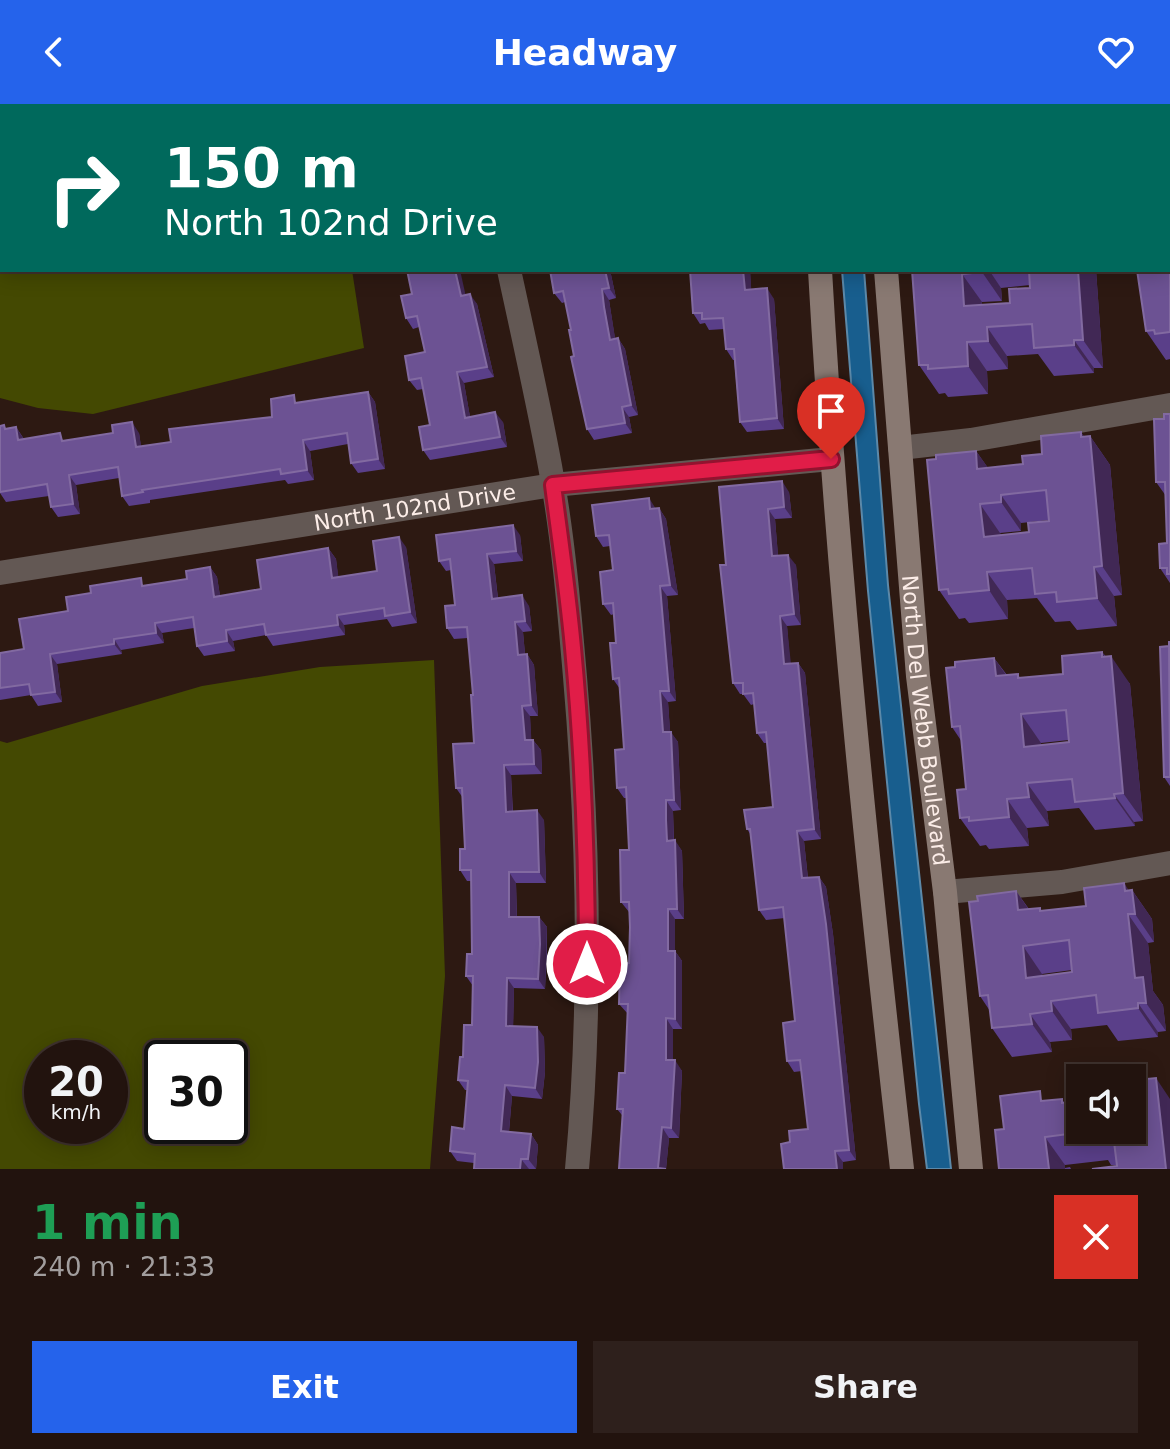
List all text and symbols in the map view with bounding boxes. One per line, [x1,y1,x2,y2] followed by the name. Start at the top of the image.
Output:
[32,30,76,74] icon: back
[1094,30,1138,74] icon: heart
[493,32,677,73] text: Headway
[164,135,359,200] text: 150 m
[32,136,136,240] icon: right
[164,202,498,243] text: North 102nd Drive
[797,377,865,459] pin
[809,389,853,433] icon: arrive
[312,479,518,536] street label: North 102nd Drive
[897,574,954,867] street label: North Del Webb Boulevard
[545,922,629,1006] position arrow
[144,1040,248,1144] speed limit sign: 30
[48,1059,104,1105] text: 20
[1066,1064,1146,1144] map controls
[1066,1064,1146,1144] button: sound
[51,1100,101,1124] text: km/h
[32,1194,183,1250] text: 1 min
[1054,1195,1138,1279] button: close
[32,1252,215,1282] text: 240 m · 21:33
[32,1341,577,1433] button: Exit
[593,1341,1138,1433] button: Share

